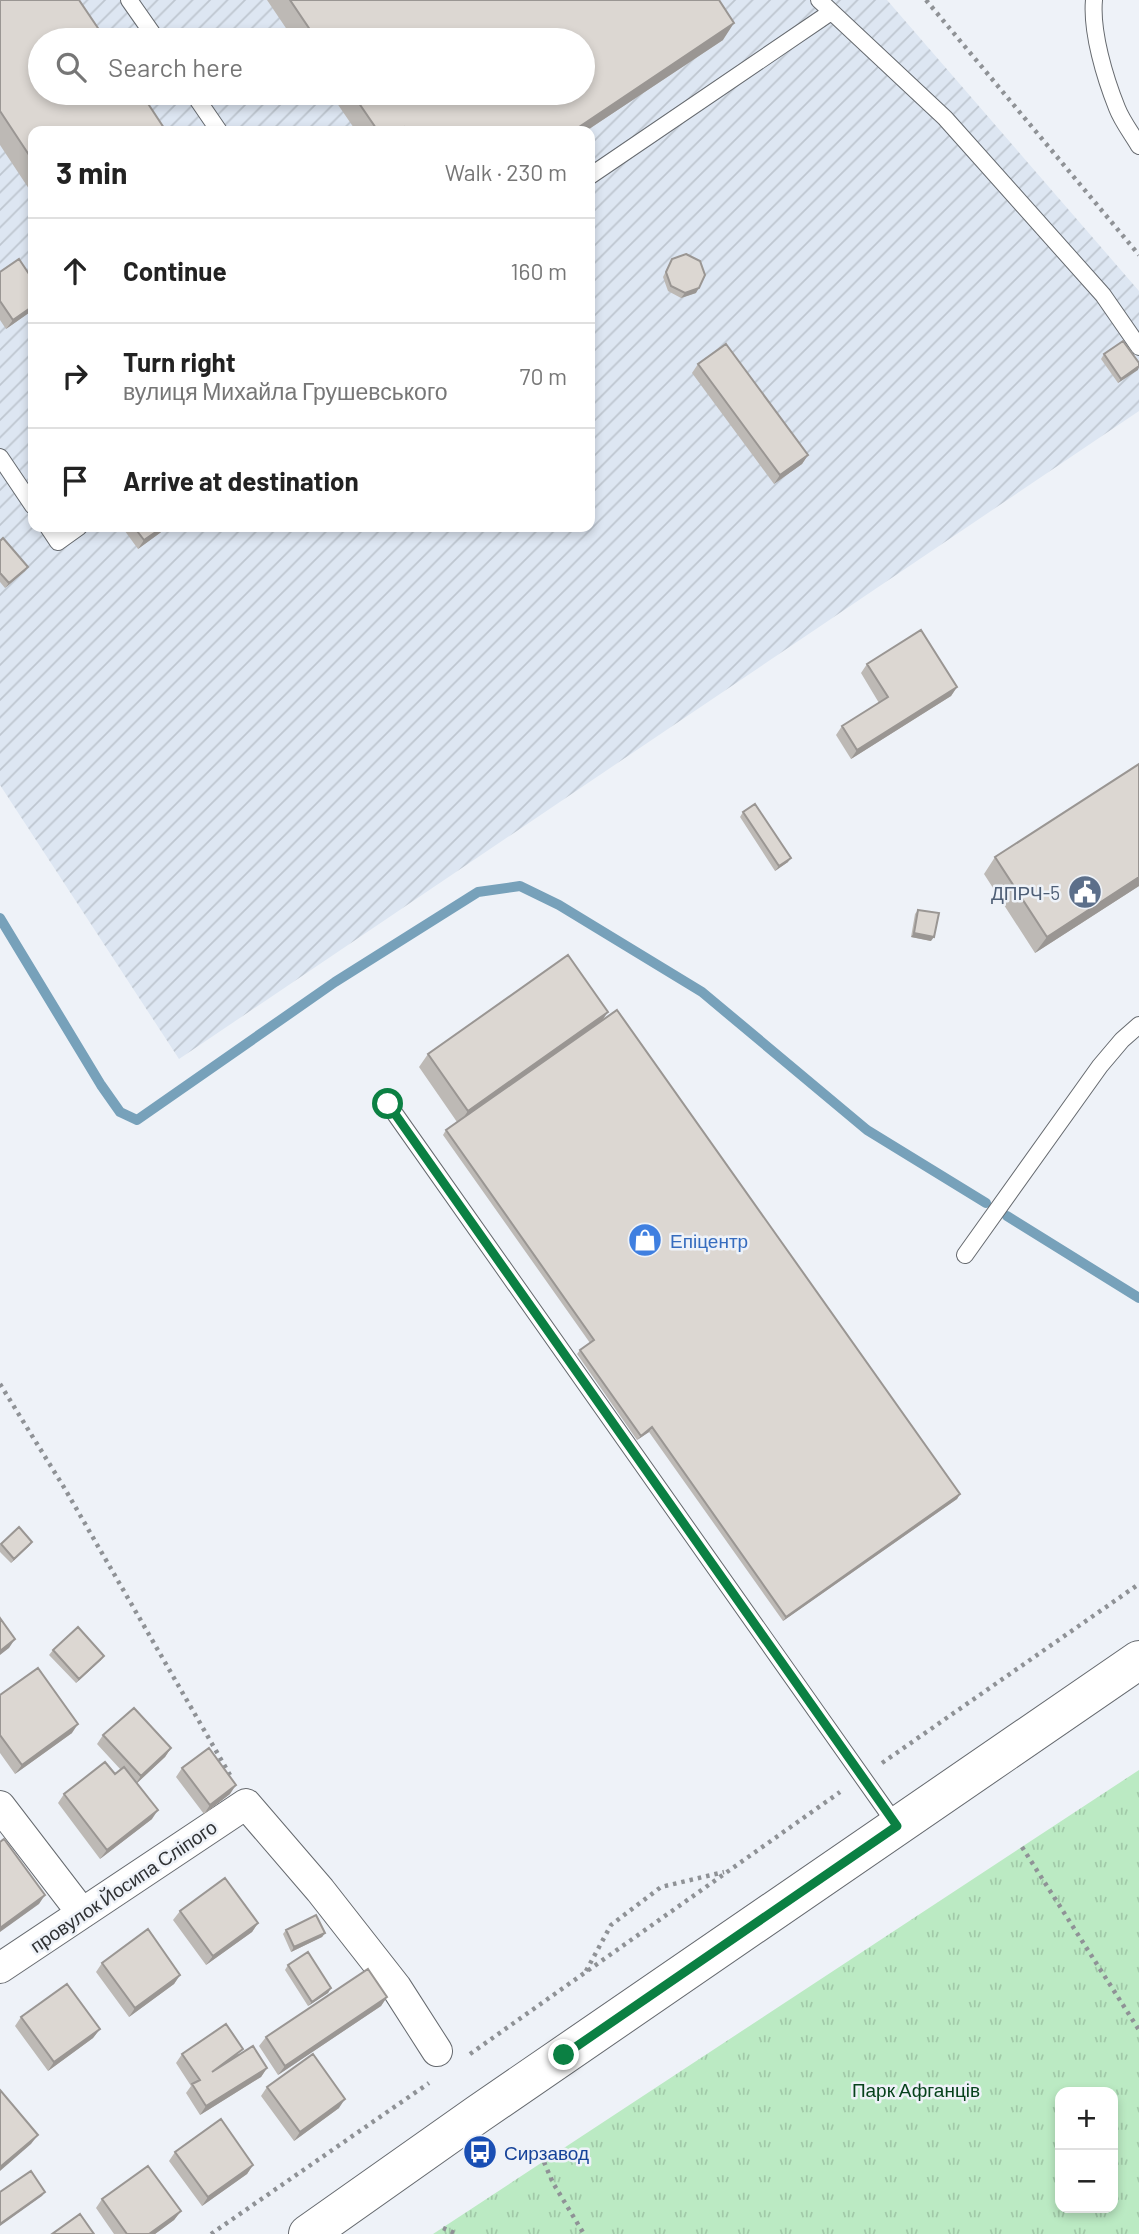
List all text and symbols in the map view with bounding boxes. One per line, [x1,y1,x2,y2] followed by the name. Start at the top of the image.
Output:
[28,28,595,105] search box
[52,48,90,86] icon: search
[108,51,243,82] text: Search here
[56,154,127,190] text: 3 min
[445,158,567,186] text: Walk · 230 m
[56,252,94,290] icon: ahead
[123,255,227,286] text: Continue
[510,257,567,285] text: 160 m
[123,346,236,377] text: Turn right
[56,357,94,395] icon: right
[520,362,567,390] text: 70 m
[123,377,448,405] text: вулиця Михайла Грушевського
[56,462,94,500] icon: arrive
[123,465,359,496] text: Arrive at destination
[1066,873,1104,911] public building icon: ДПРЧ-5
[991,881,1060,904] place label: ДПРЧ-5
[372,1088,403,1119] route start
[626,1221,664,1259] shop icon: Епіцентр
[670,1229,748,1252] place label: Епіцентр
[25,1815,221,1957] street label: провулок Йосипа Сліпого
[548,2039,579,2070] route end
[852,2078,980,2101] park label: Парк Афганців
[1055,2087,1118,2213] map controls
[1055,2087,1118,2150] button: +
[461,2133,499,2171] bus stop icon: Сирзавод
[504,2141,589,2164] place label: Сирзавод
[1055,2150,1118,2213] button: −

